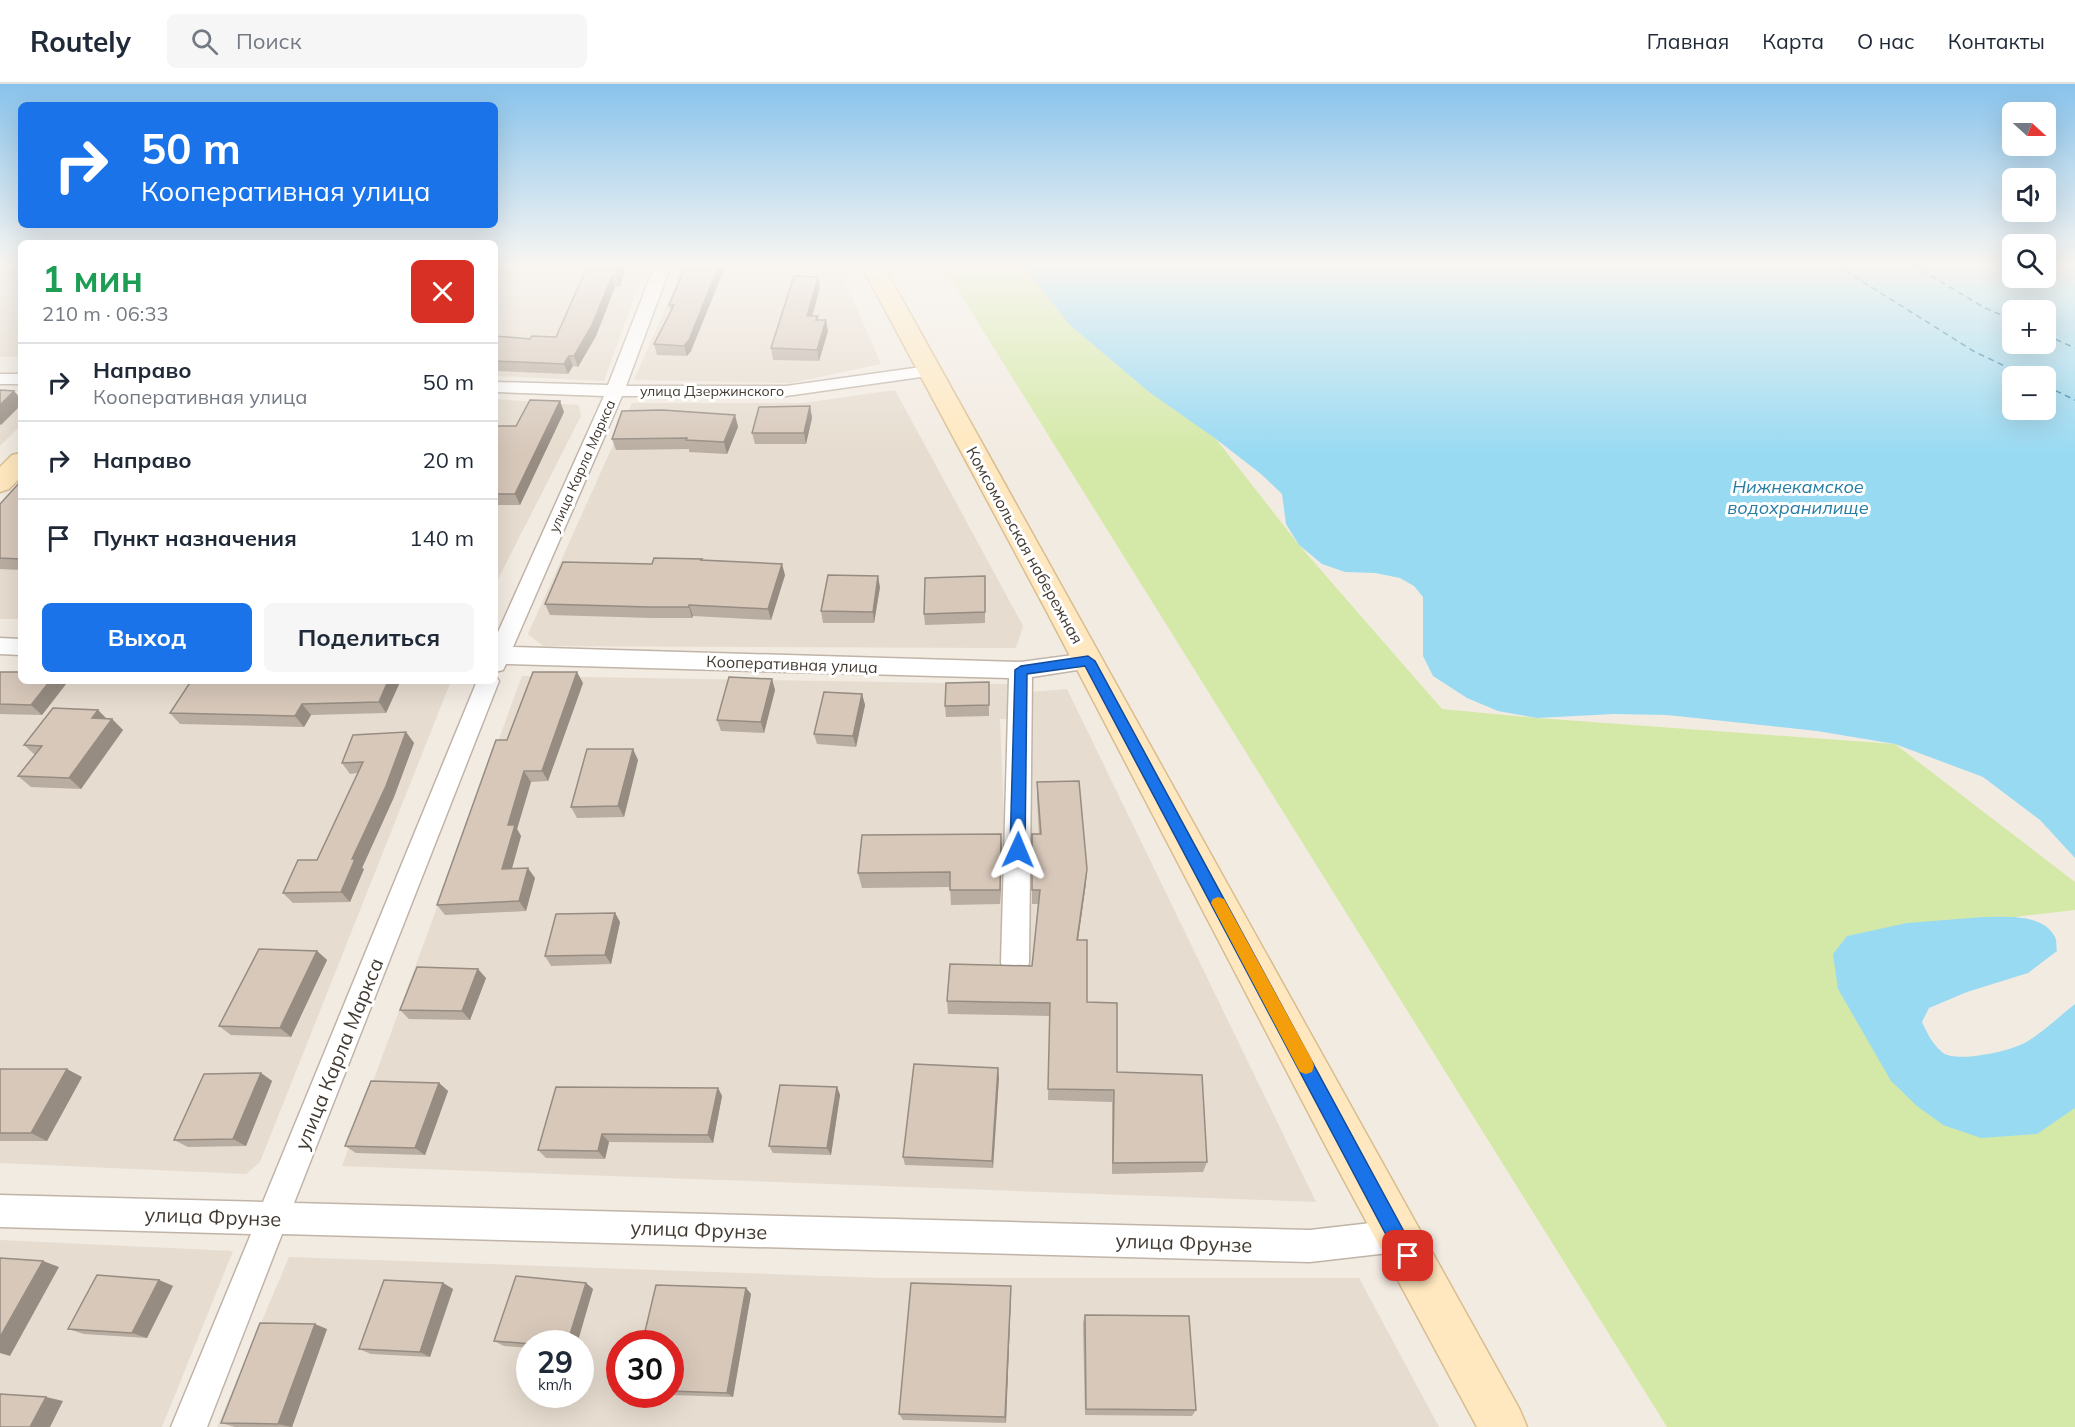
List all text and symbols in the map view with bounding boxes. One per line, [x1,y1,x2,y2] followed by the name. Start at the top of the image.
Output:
[167,14,587,68] search box
[30,24,131,59] text: Routely
[188,25,221,58] icon: search
[236,27,302,55] text: Поиск
[1647,28,1729,54] text: Главная
[1762,28,1824,54] text: Карта
[1857,28,1915,54] text: О нас
[1948,28,2045,54] text: Контакты
[2002,102,2056,156] north arrow
[2002,102,2056,420] map controls
[141,122,241,175] text: 50 m
[42,126,120,204] icon: right
[2002,168,2056,222] button: sound
[141,174,430,208] text: Кооперативная улица
[2002,234,2056,288] button: search
[42,256,143,301] text: 1 мин
[411,260,474,323] button: close
[2002,300,2056,354] button: +
[42,301,168,326] text: 210 m · 06:33
[93,356,191,384] text: Направо
[42,366,75,399] icon: right
[2002,366,2056,420] button: −
[423,368,474,396] text: 50 m
[640,382,784,400] street label: улица Дзержинского
[93,384,307,409] text: Кооперативная улица
[545,397,619,535] street label: улица Карла Маркса
[962,443,1088,647] street label: Комсомольская набережная
[42,444,75,477] icon: right
[93,446,191,474] text: Направо
[423,446,474,474] text: 20 m
[1727,475,1869,519] water label: Нижнекамское водохранилище
[42,522,75,555] icon: arrive
[93,524,297,552] text: Пункт назначения
[409,524,474,552] text: 140 m
[42,603,252,672] button: Выход
[264,603,474,672] button: Поделиться
[706,651,878,677] street label: Кооперативная улица
[986,818,1050,882] position arrow
[289,954,388,1153] street label: улица Карла Маркса
[144,1202,282,1231] street label: улица Фрунзе
[630,1215,768,1244] street label: улица Фрунзе
[1115,1228,1253,1257] street label: улица Фрунзе
[1382,1230,1433,1281] pin
[1391,1239,1424,1272] icon: arrive
[606,1330,684,1408] speed limit sign: 30
[537,1343,573,1381] text: 29
[538,1375,572,1394] text: km/h

